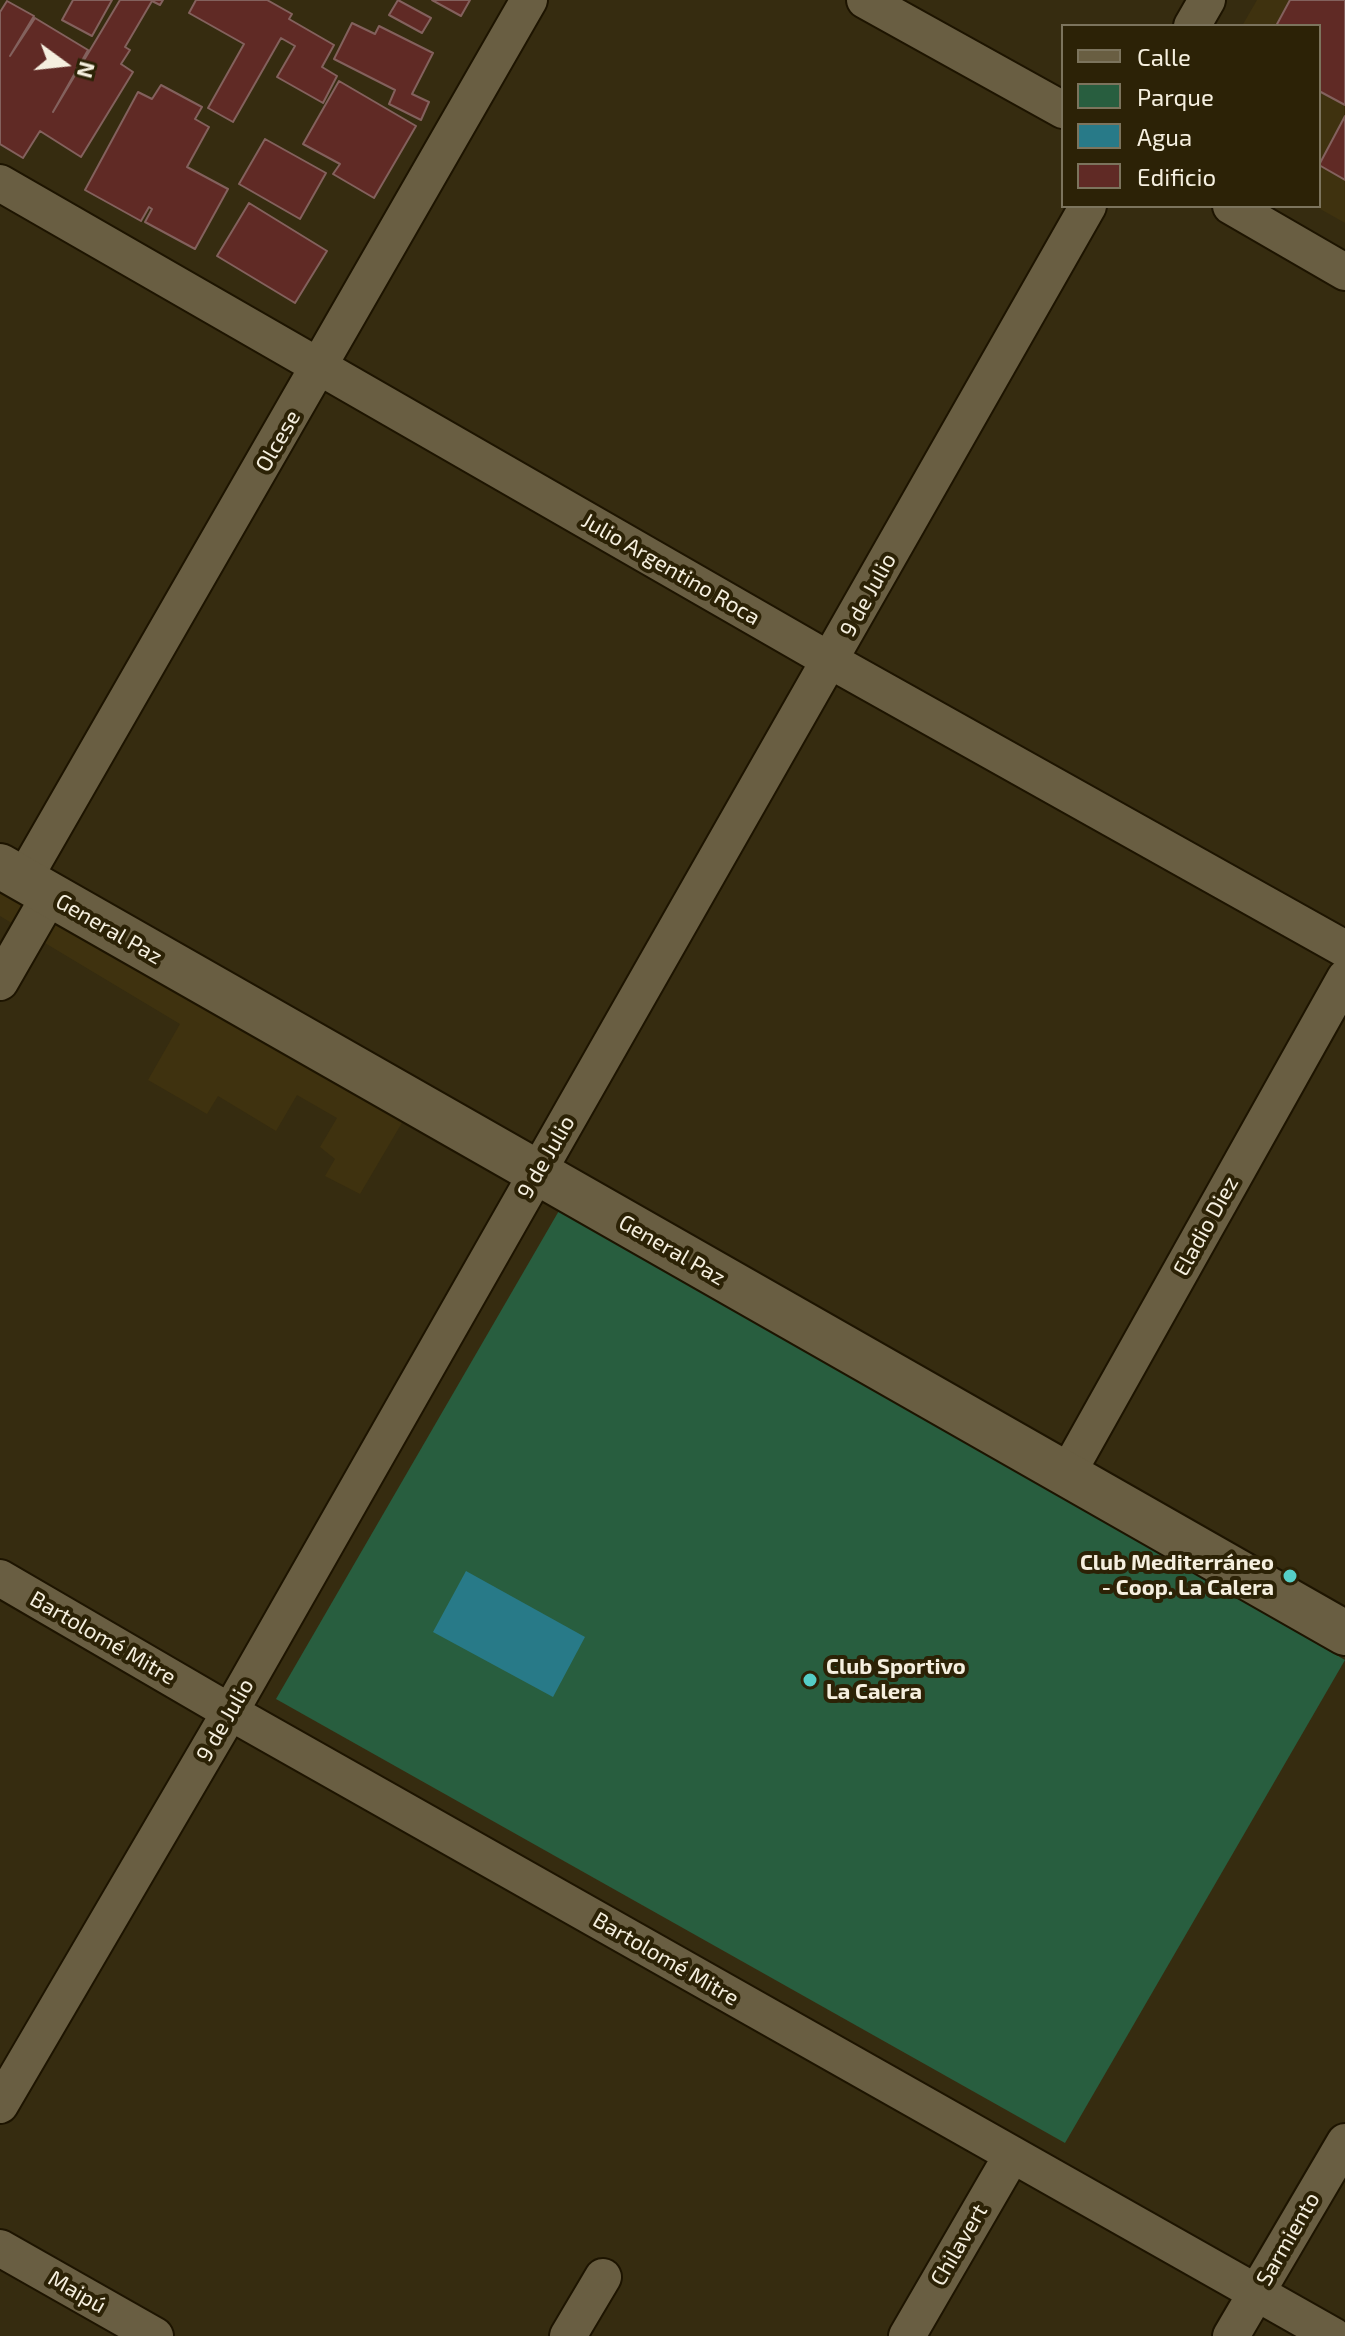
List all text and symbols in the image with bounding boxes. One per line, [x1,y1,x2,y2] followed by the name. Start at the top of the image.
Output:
[24,24,104,104] north arrow
[1061,24,1321,208] legend
[1137,42,1191,71] text: Calle
[73,59,102,81] text: N
[1137,82,1214,111] text: Parque
[1137,122,1192,151] text: Agua
[1137,162,1216,191] text: Edificio
[250,406,306,476] street label: Olcese
[577,507,765,631] street label: Julio Argentino Roca
[834,549,902,641] street label: 9 de Julio
[51,888,167,970] street label: General Paz
[512,1111,580,1203] street label: 9 de Julio
[1168,1172,1244,1280] street label: Eladio Diez
[614,1209,730,1291] street label: General Paz
[1080,1550,1274,1602] place label: Club Mediterráneo - Coop. La Calera
[1281,1567,1299,1585] marker: Club Mediterráneo - Coop. La Calera
[25,1586,181,1690] street label: Bartolomé Mitre
[826,1654,966,1706] place label: Club Sportivo La Calera
[801,1671,819,1689] marker: Club Sportivo La Calera
[191,1674,259,1766] street label: 9 de Julio
[588,1907,744,2011] street label: Bartolomé Mitre
[1251,2188,1325,2290] street label: Sarmiento
[925,2199,993,2291] street label: Chilavert
[43,2265,111,2319] street label: Maipú

